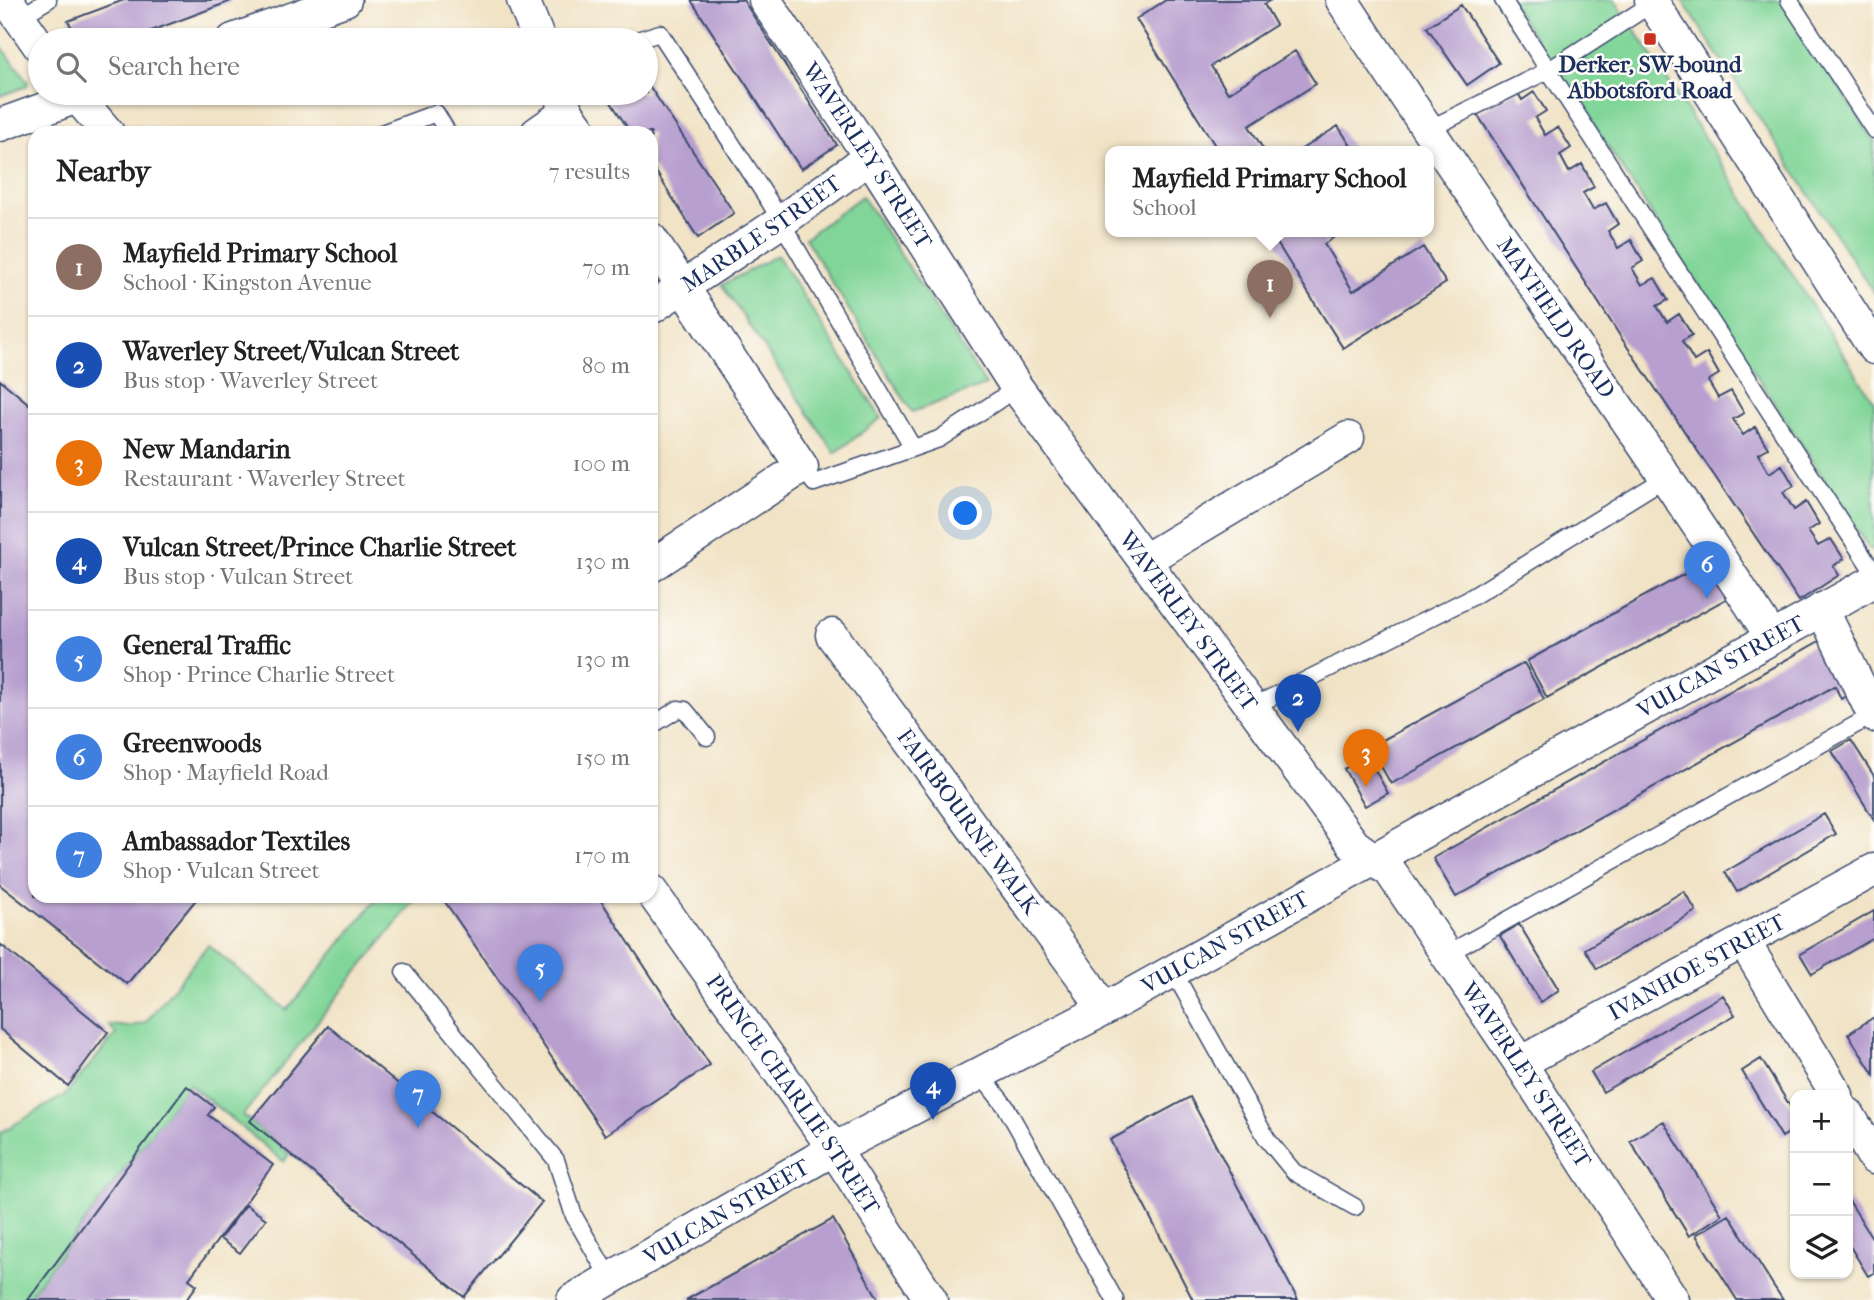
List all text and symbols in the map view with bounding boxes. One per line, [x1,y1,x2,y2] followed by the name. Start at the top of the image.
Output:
[28,28,658,105] search box
[1642,31,1658,47] marker: Derker, SW-bound Abbotsford Road
[52,48,90,86] icon: search
[108,51,240,82] text: Search here
[1559,51,1743,104] place label: Derker, SW-bound Abbotsford Road
[796,57,938,254] street label: WAVERLEY STREET
[1105,146,1434,237] popup
[56,154,151,189] text: Nearby
[549,158,630,185] text: 7 results
[1132,163,1407,194] text: Mayfield Primary School
[676,169,847,298] street label: MARBLE STREET
[1132,194,1197,221] text: School
[1491,232,1621,403] street label: MAYFIELD ROAD
[123,238,397,269] text: Mayfield Primary School
[75,254,83,281] text: 1
[582,254,630,281] text: 70 m
[1247,260,1293,318] pin: 1
[123,269,372,296] text: School · Kingston Avenue
[123,336,459,367] text: Waverley Street/Vulcan Street
[73,352,85,379] text: 2
[582,352,630,379] text: 80 m
[123,367,378,394] text: Bus stop · Waverley Street
[123,434,291,465] text: New Mandarin
[74,450,84,477] text: 3
[572,450,630,477] text: 100 m
[123,465,406,492] text: Restaurant · Waverley Street
[948,496,982,530] your location
[1113,525,1264,717] street label: WAVERLEY STREET
[123,532,516,563] text: Vulcan Street/Prince Charlie Street
[1684,541,1730,599] pin: 6
[72,548,86,575] text: 4
[576,548,630,575] text: 130 m
[123,563,353,590] text: Bus stop · Vulcan Street
[1632,609,1810,725] street label: VULCAN STREET
[123,630,291,661] text: General Traffic
[74,646,84,673] text: 5
[576,646,630,673] text: 130 m
[123,661,395,688] text: Shop · Prince Charlie Street
[1275,674,1321,732] pin: 2
[891,724,1046,921] street label: FAIRBOURNE WALK
[123,728,262,759] text: Greenwoods
[1343,729,1389,787] pin: 3
[73,744,85,771] text: 6
[575,744,630,771] text: 150 m
[123,759,329,786] text: Shop · Mayfield Road
[123,826,350,857] text: Ambassador Textiles
[73,842,85,869] text: 7
[574,842,630,869] text: 170 m
[123,857,320,884] text: Shop · Vulcan Street
[1136,885,1314,1000] street label: VULCAN STREET
[1604,908,1790,1026] street label: IVANHOE STREET
[517,944,563,1002] pin: 5
[700,969,886,1220] street label: PRINCE CHARLIE STREET
[1455,976,1597,1173] street label: WAVERLEY STREET
[910,1062,956,1120] pin: 4
[395,1070,441,1128] pin: 7
[1790,1090,1853,1279] map controls
[1790,1090,1853,1153] button: +
[638,1153,815,1271] street label: VULCAN STREET
[1790,1153,1853,1216] button: −
[1790,1216,1853,1279] button: layers

